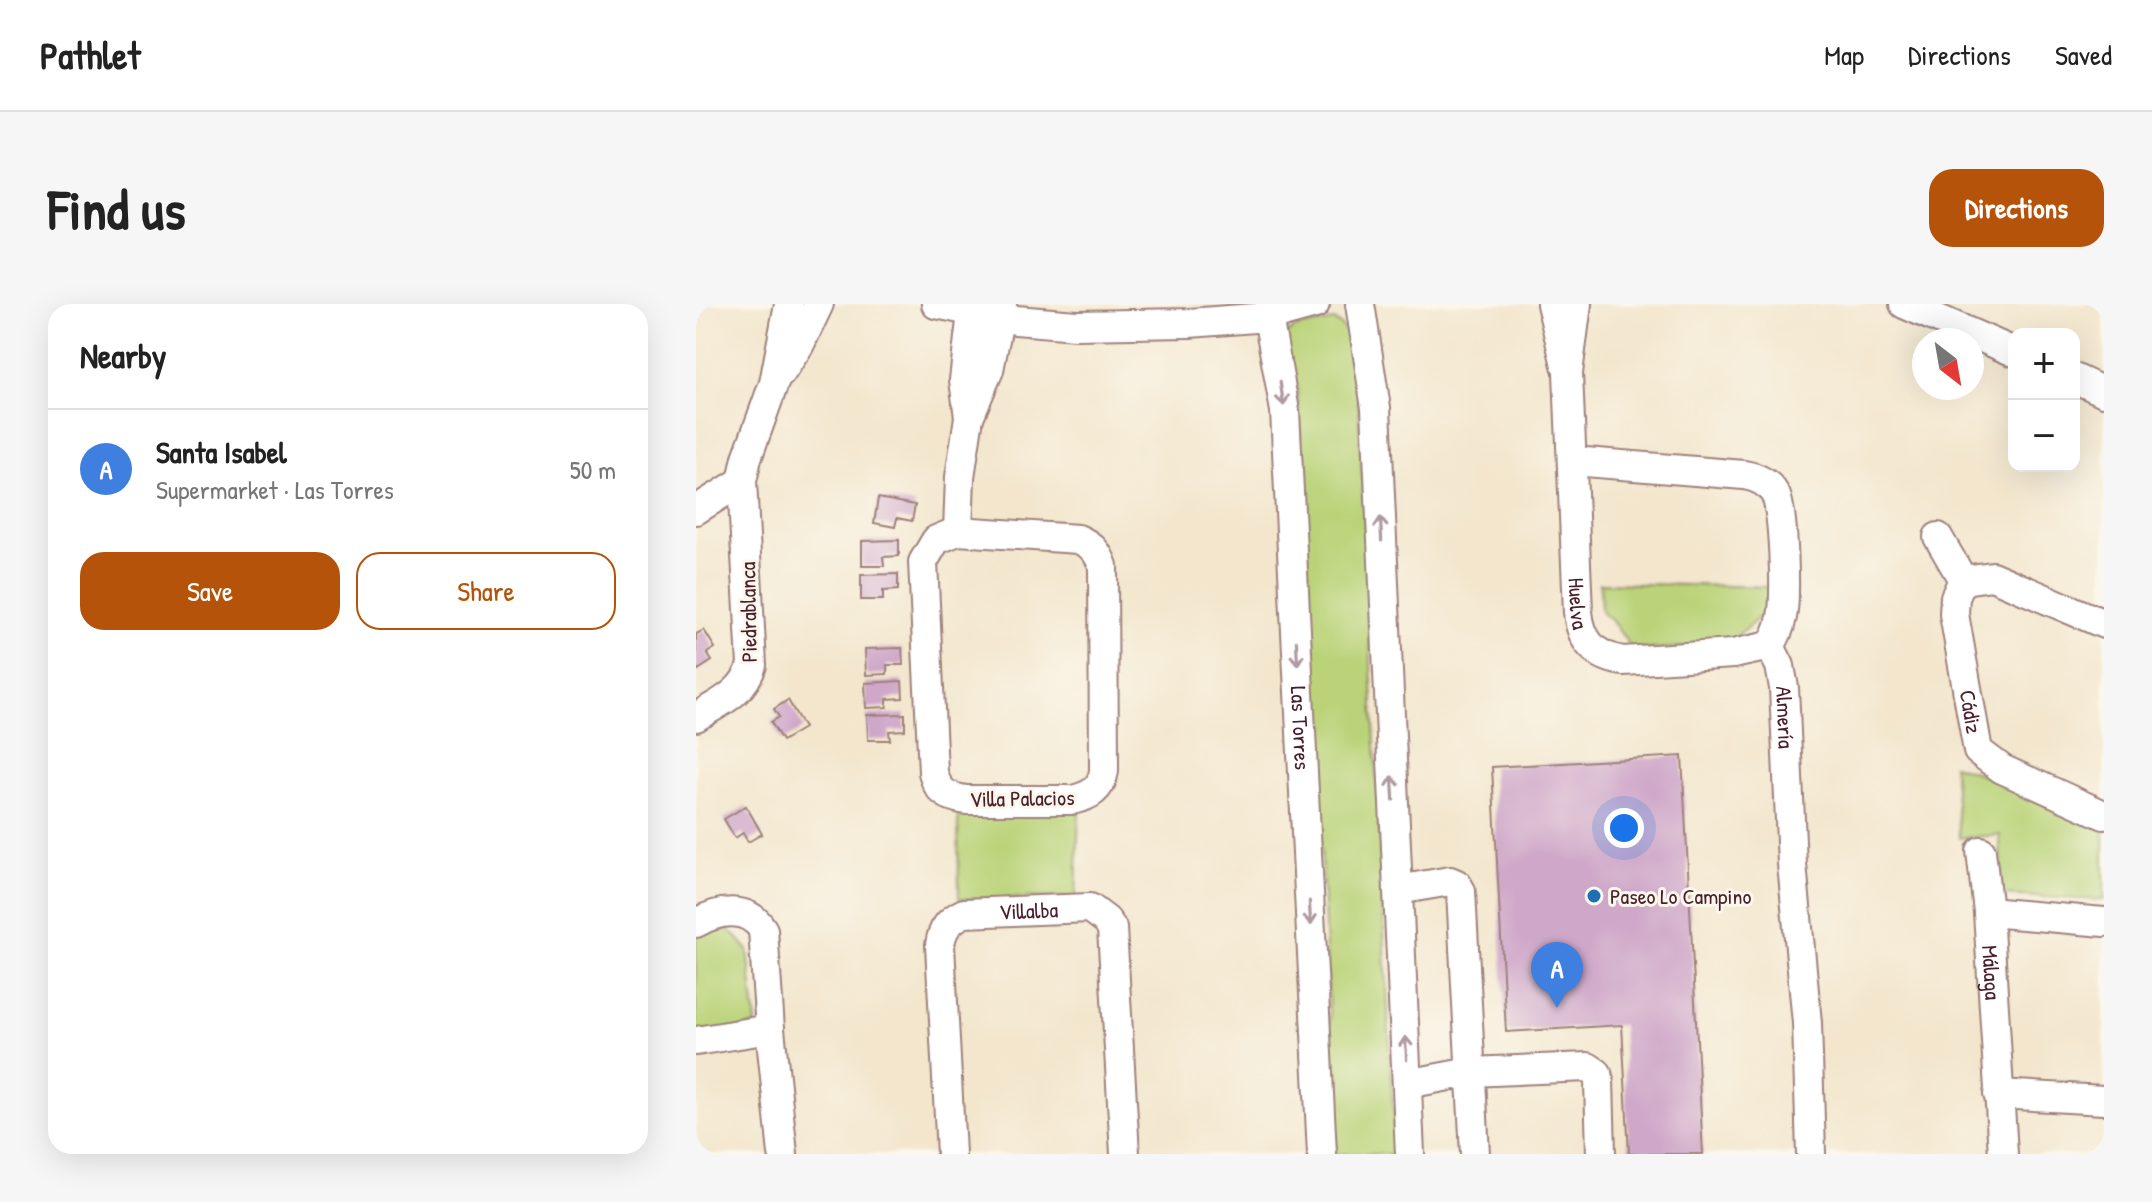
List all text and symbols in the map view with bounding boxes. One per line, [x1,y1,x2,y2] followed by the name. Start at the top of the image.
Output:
[40,29,141,81] text: Pathlet
[1824,36,1864,74] text: Map
[1908,36,2011,74] text: Directions
[2055,36,2112,74] text: Saved
[1929,169,2104,247] button: Directions
[48,171,186,246] text: Find us
[1912,328,1984,400] north arrow
[2008,328,2080,472] map controls
[2008,328,2080,400] button: +
[80,333,166,379] text: Nearby
[1275,380,1290,406] one-way arrow
[2008,400,2080,472] button: −
[156,432,287,472] text: Santa Isabel
[100,452,112,487] text: A
[570,452,616,487] text: 50 m
[156,472,394,507] text: Supermarket · Las Torres
[1374,516,1389,543] one-way arrow
[80,552,340,630] button: Save
[356,552,616,630] button: Share
[732,561,764,663] street label: Piedrablanca
[1562,577,1596,633] street label: Huelva
[1290,639,1305,666] one-way arrow
[1284,685,1318,770] street label: Las Torres
[1769,685,1802,749] street label: Almería
[1953,687,1990,736] street label: Cádiz
[1386,775,1401,802] one-way arrow
[969,782,1075,814] street label: Villa Palacios
[1604,808,1644,848] your location
[1610,881,1751,911] place label: Paseo Lo Campino
[1585,887,1603,905] marker: Paseo Lo Campino
[999,894,1059,927] street label: Villalba
[1303,899,1318,926] one-way arrow
[1531,942,1583,1008] pin: A
[1975,944,2008,1001] street label: Málaga
[1398,1035,1413,1062] one-way arrow

